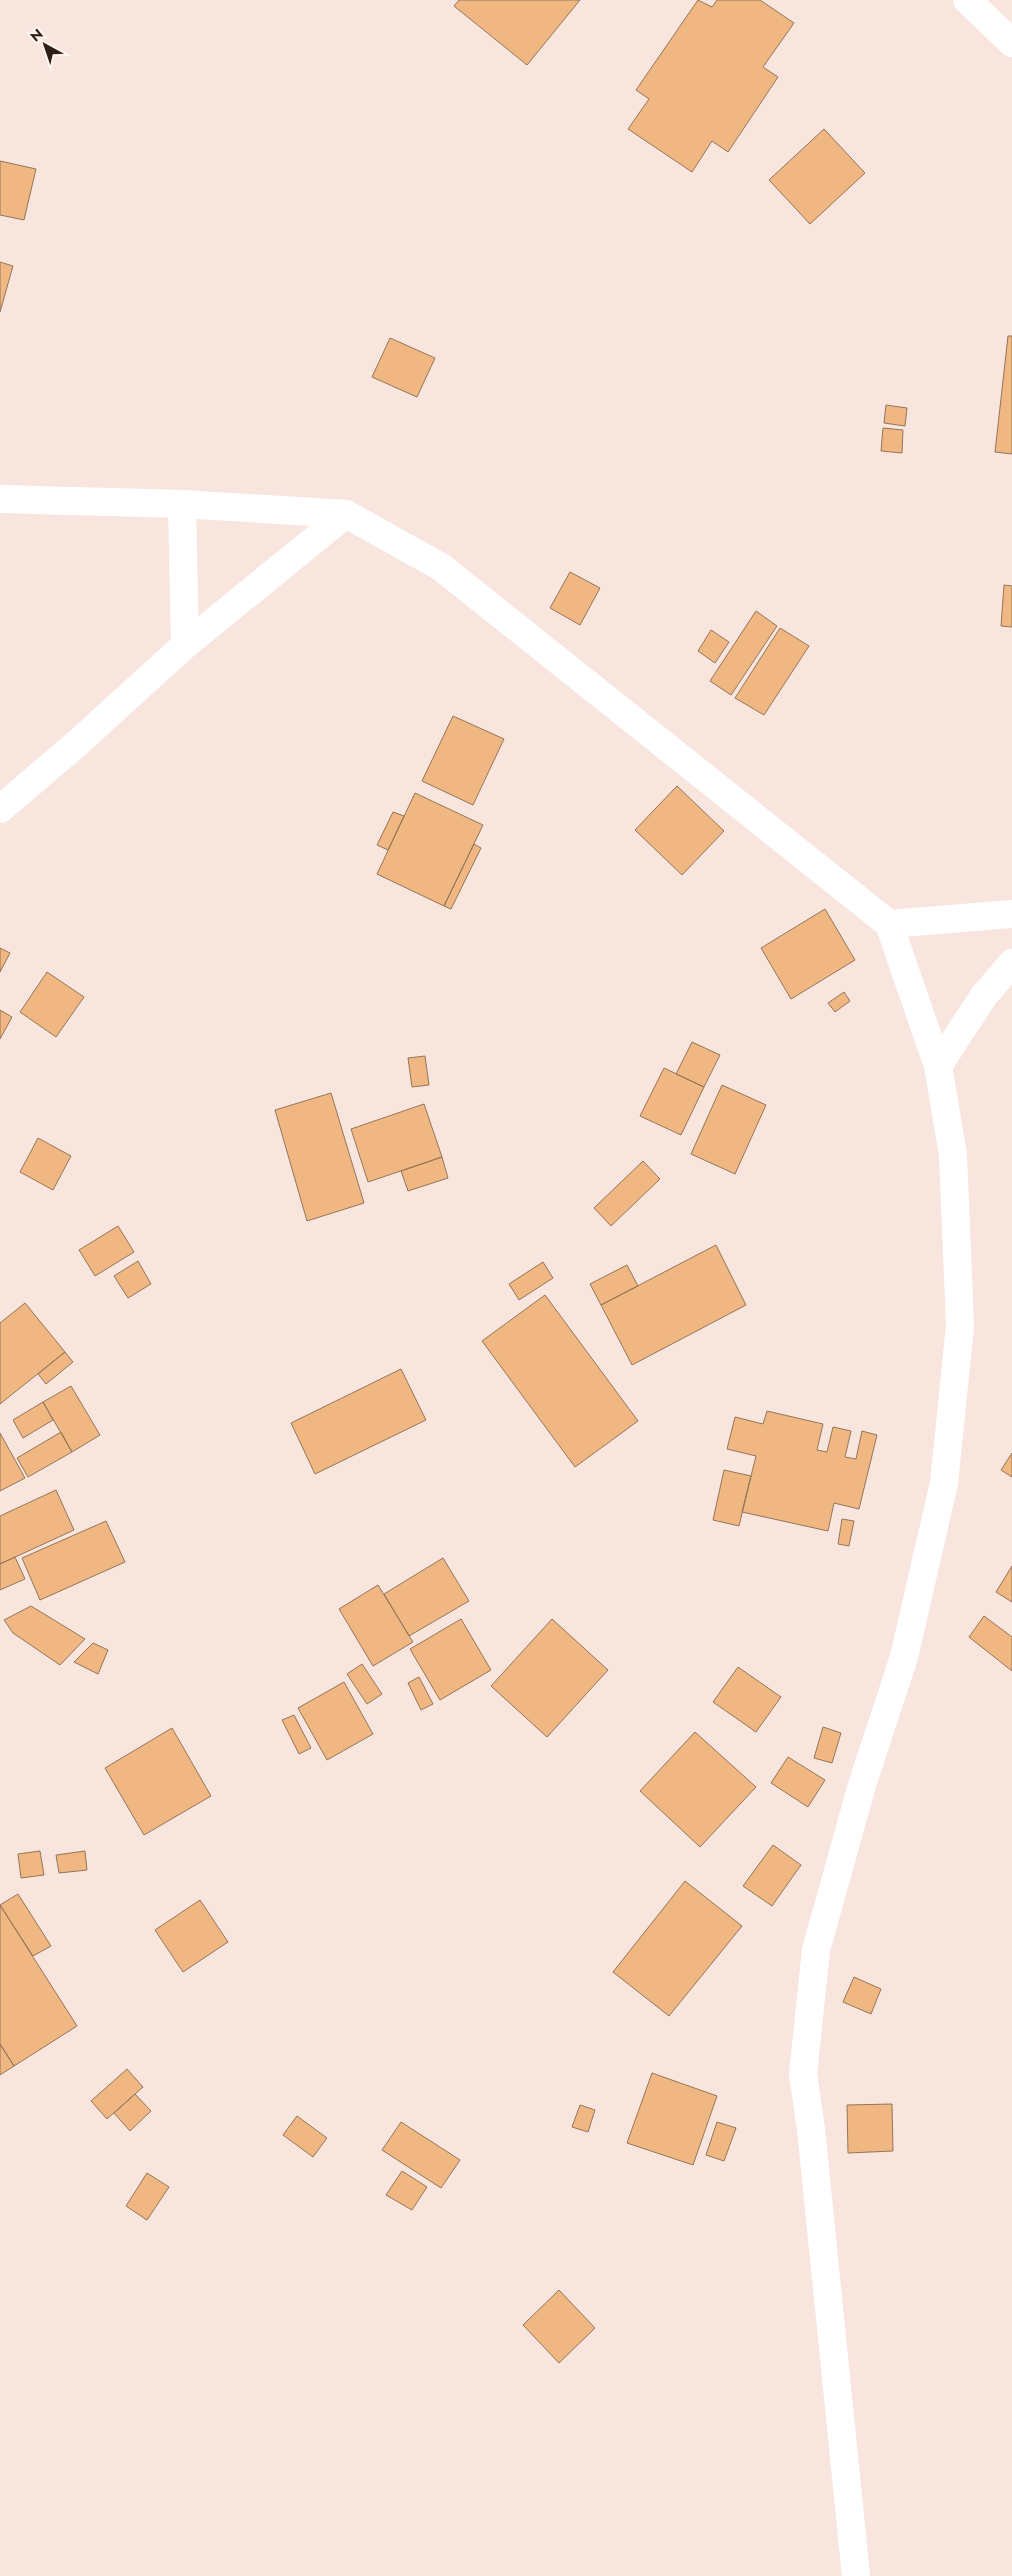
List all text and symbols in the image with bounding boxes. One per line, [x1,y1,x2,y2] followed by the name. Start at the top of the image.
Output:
[20,20,70,70] north arrow
[26,24,47,46] text: N

